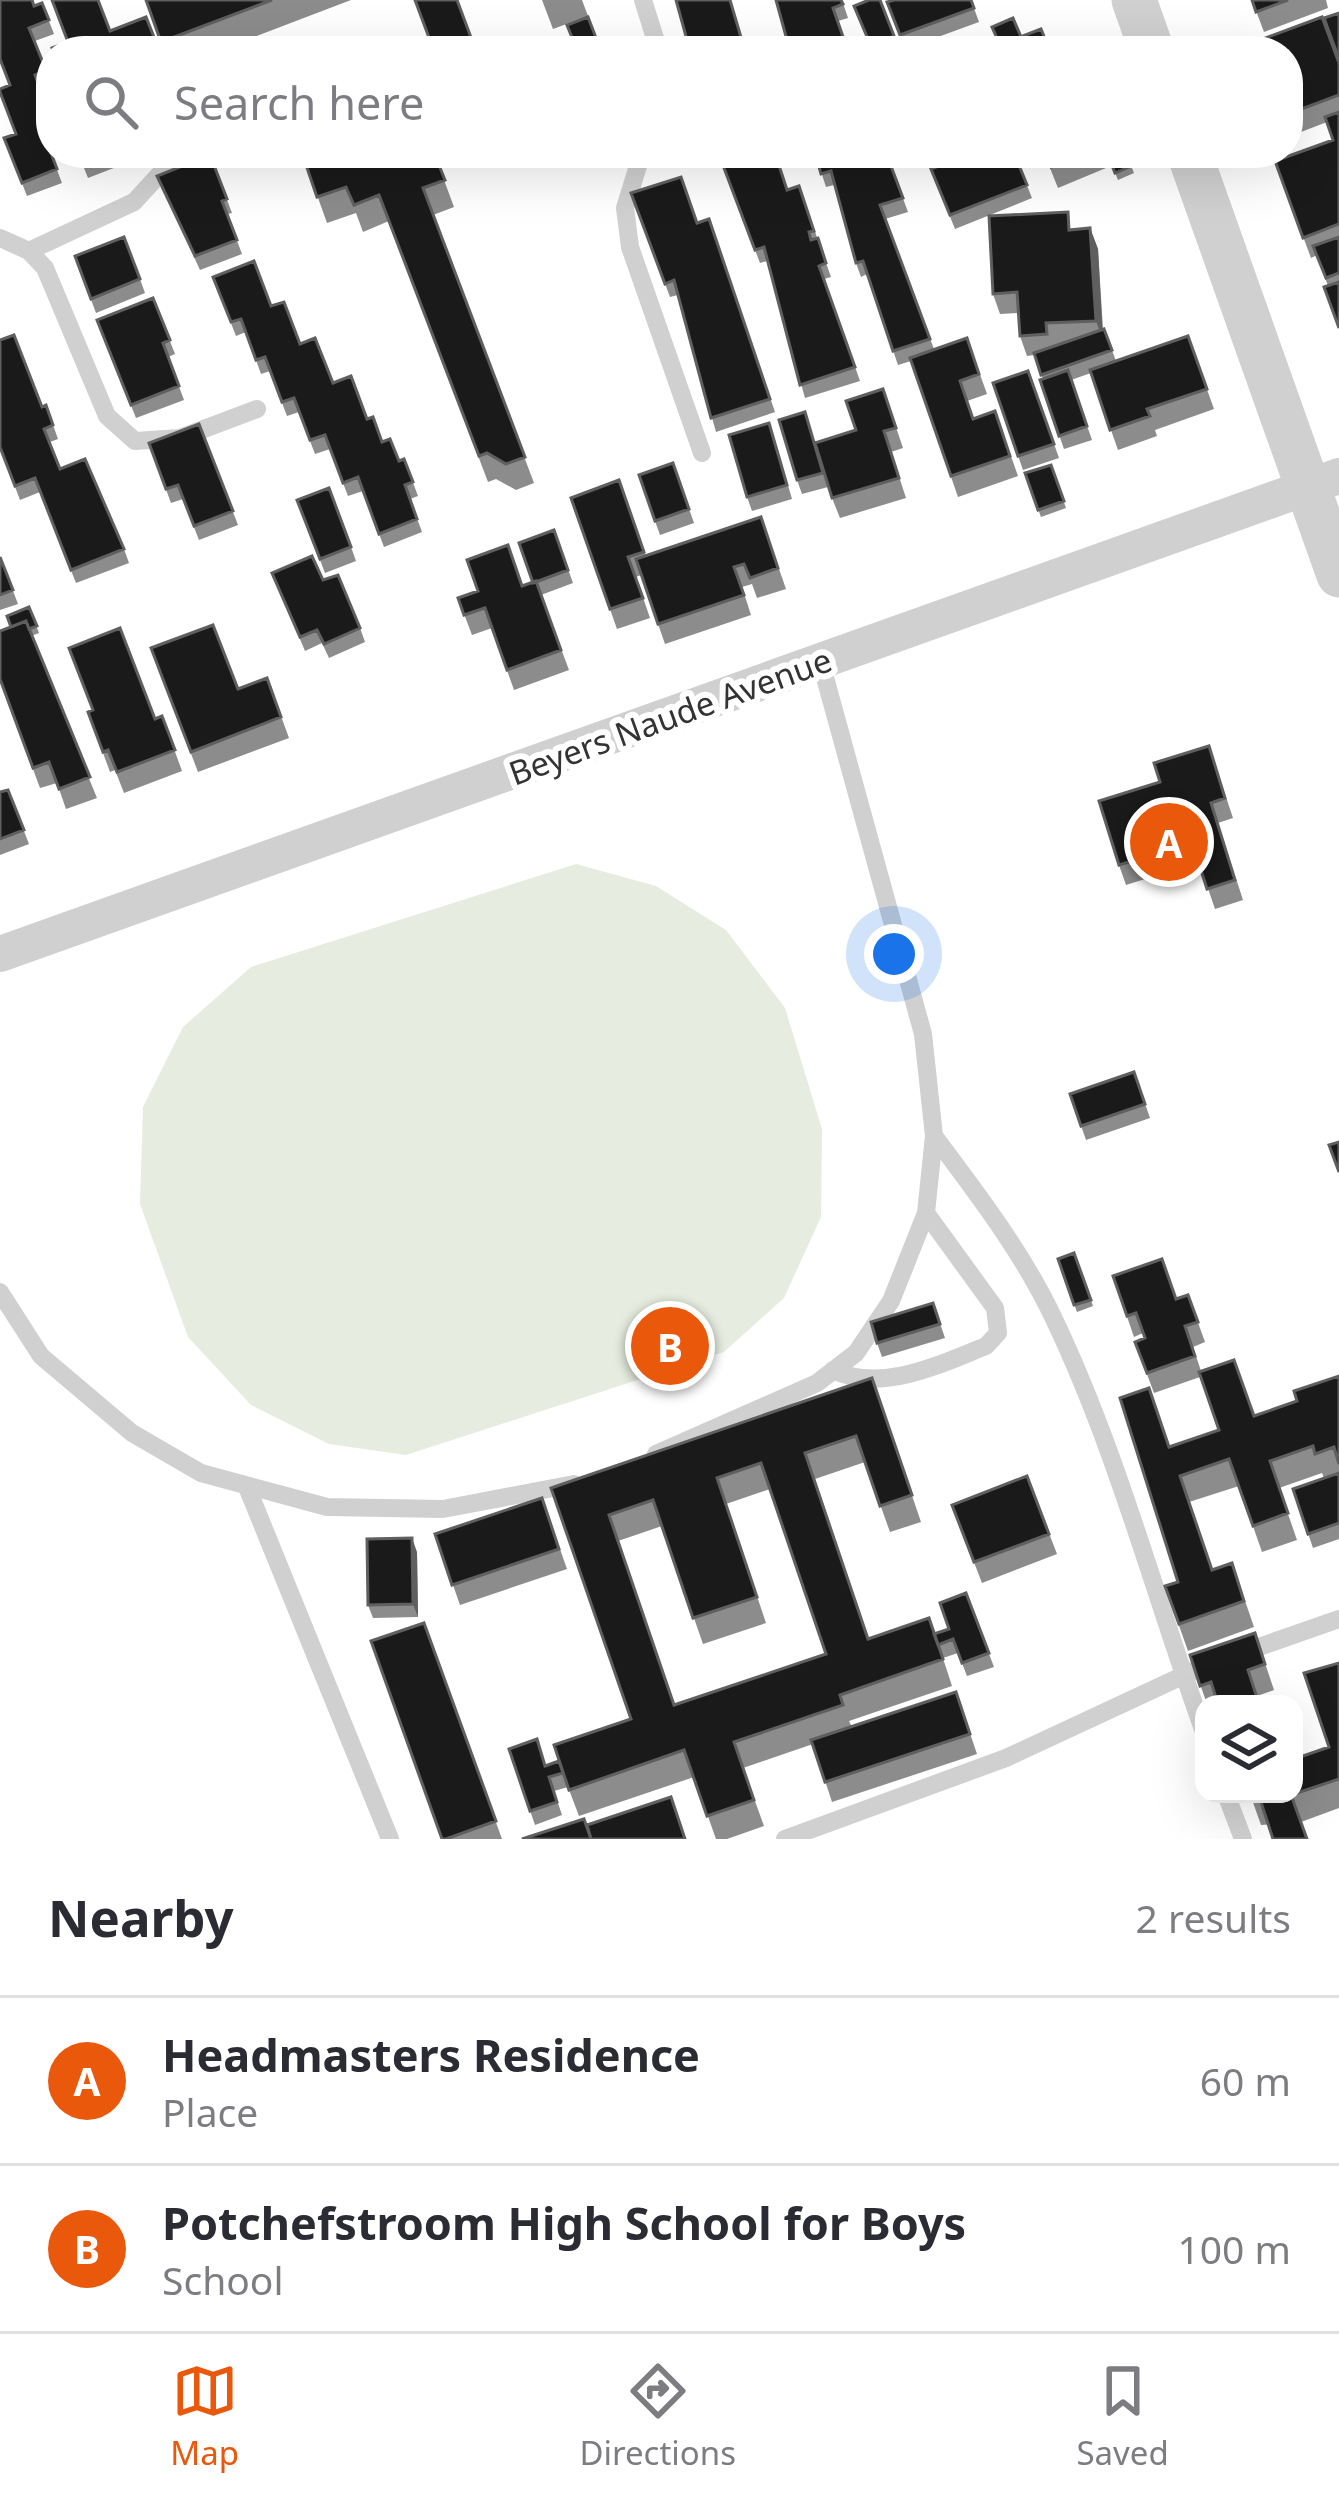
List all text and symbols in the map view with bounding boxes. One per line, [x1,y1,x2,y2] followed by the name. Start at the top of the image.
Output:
[36,36,1303,168] search box
[78,69,144,135] icon: search
[174,72,424,133] text: Search here
[502,637,838,795] street label: Beyers Naude Avenue
[1130,797,1208,887] pin: A
[864,924,924,984] your location
[631,1301,709,1391] pin: B
[1195,1695,1303,1803] map controls
[1195,1695,1303,1803] button: layers
[48,1882,234,1952] text: Nearby
[1136,1891,1291,1944] text: 2 results
[162,2024,700,2085] text: Headmasters Residence
[74,2054,101,2107] text: A
[1200,2054,1291,2107] text: 60 m
[162,2085,258,2138] text: Place
[162,2192,966,2253] text: Potchefstroom High School for Boys
[74,2222,100,2275] text: B
[1177,2222,1291,2275] text: 100 m
[162,2253,284,2306] text: School
[170,2358,239,2475] tab: Map
[579,2358,736,2475] tab: Directions
[1076,2358,1169,2475] tab: Saved

